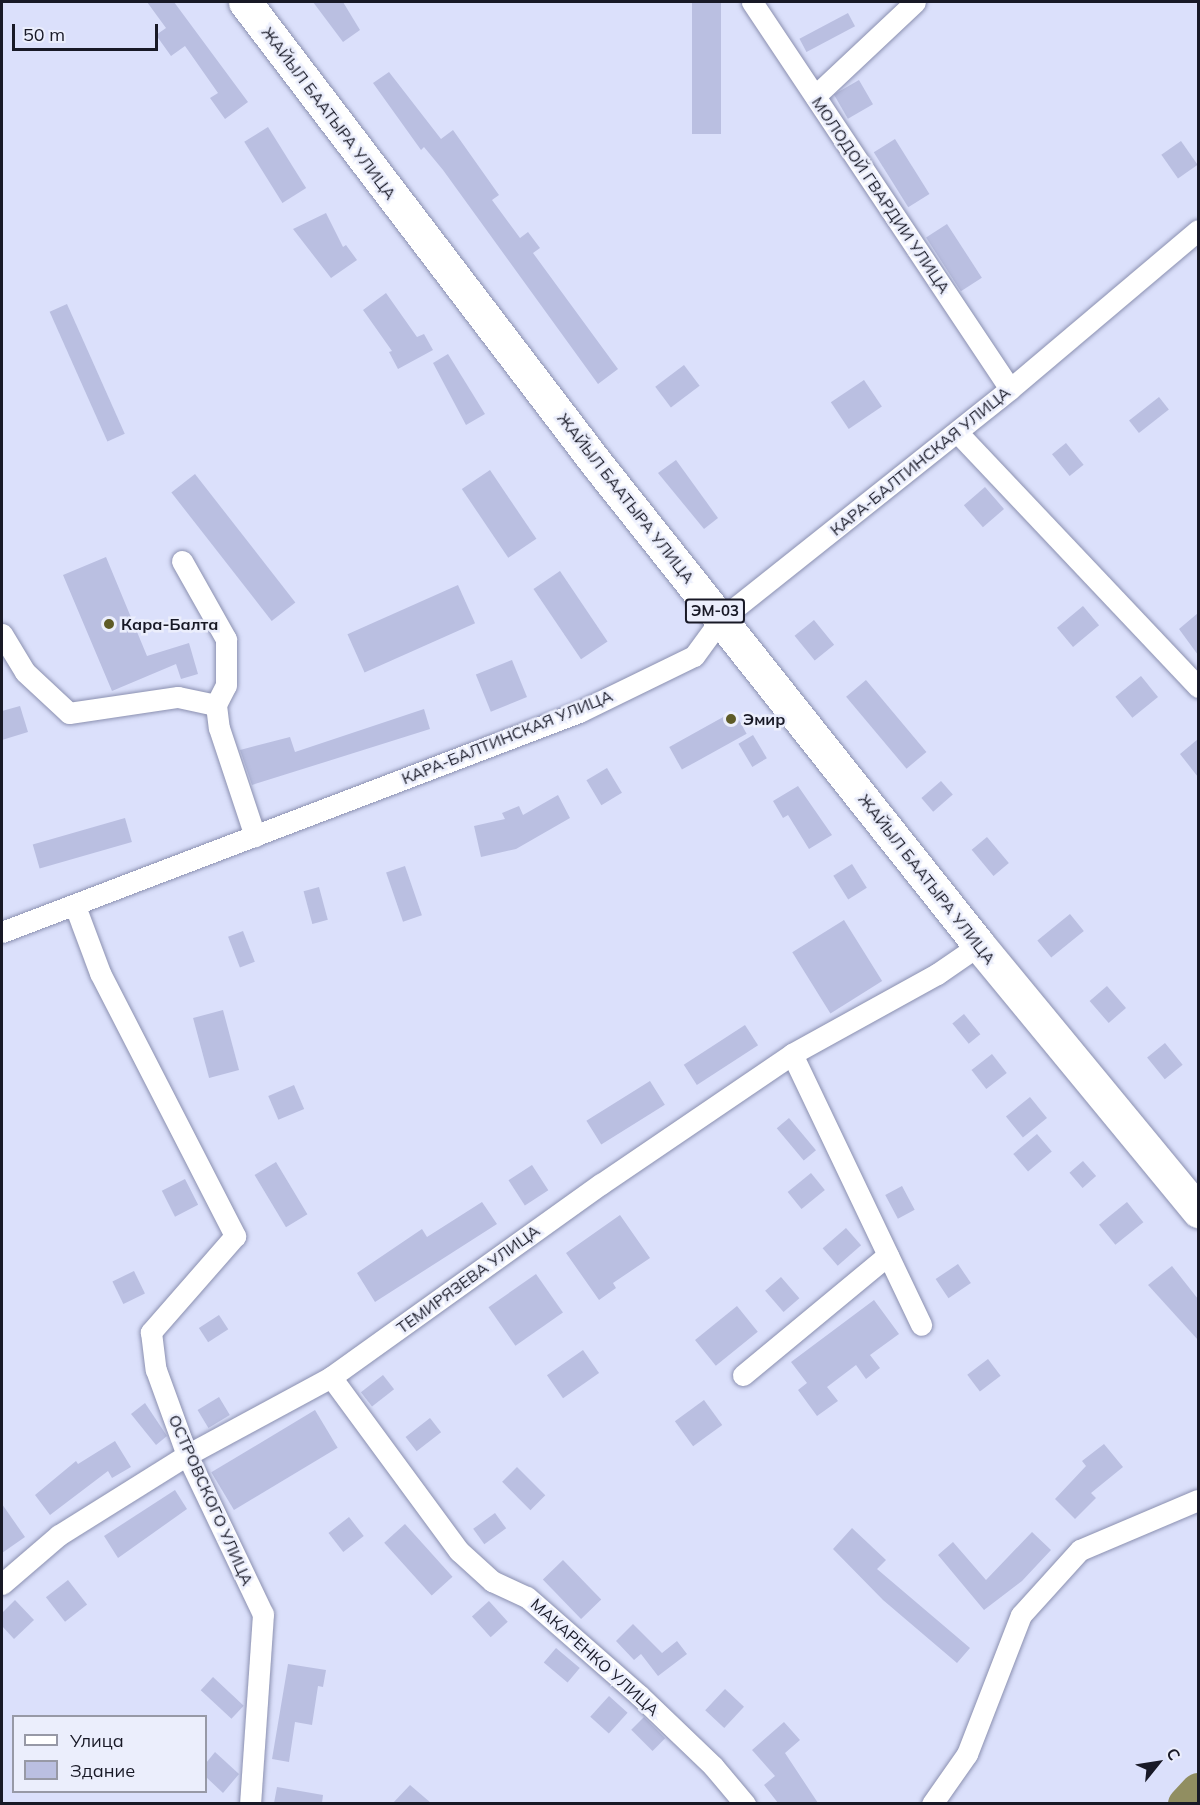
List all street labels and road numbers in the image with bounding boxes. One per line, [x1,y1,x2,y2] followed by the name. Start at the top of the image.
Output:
[258,23,400,203] street label: ЖАЙЫЛ БААТЫРА УЛИЦА
[808,93,954,297] street label: МОЛОДОЙ ГВАРДИИ УЛИЦА
[826,383,1014,539] street label: КАРА-БАЛТИНСКАЯ УЛИЦА
[554,409,698,587] street label: ЖАЙЫЛ БААТЫРА УЛИЦА
[684,599,746,623] road number: ЭМ-03
[399,686,615,788] street label: КАРА-БАЛТИНСКАЯ УЛИЦА
[855,790,999,968] street label: ЖАЙЫЛ БААТЫРА УЛИЦА
[393,1221,543,1337] street label: ТЕМИРЯЗЕВА УЛИЦА
[165,1412,257,1588] street label: ОСТРОВСКОГО УЛИЦА
[527,1594,663,1720] street label: МАКАРЕНКО УЛИЦА

